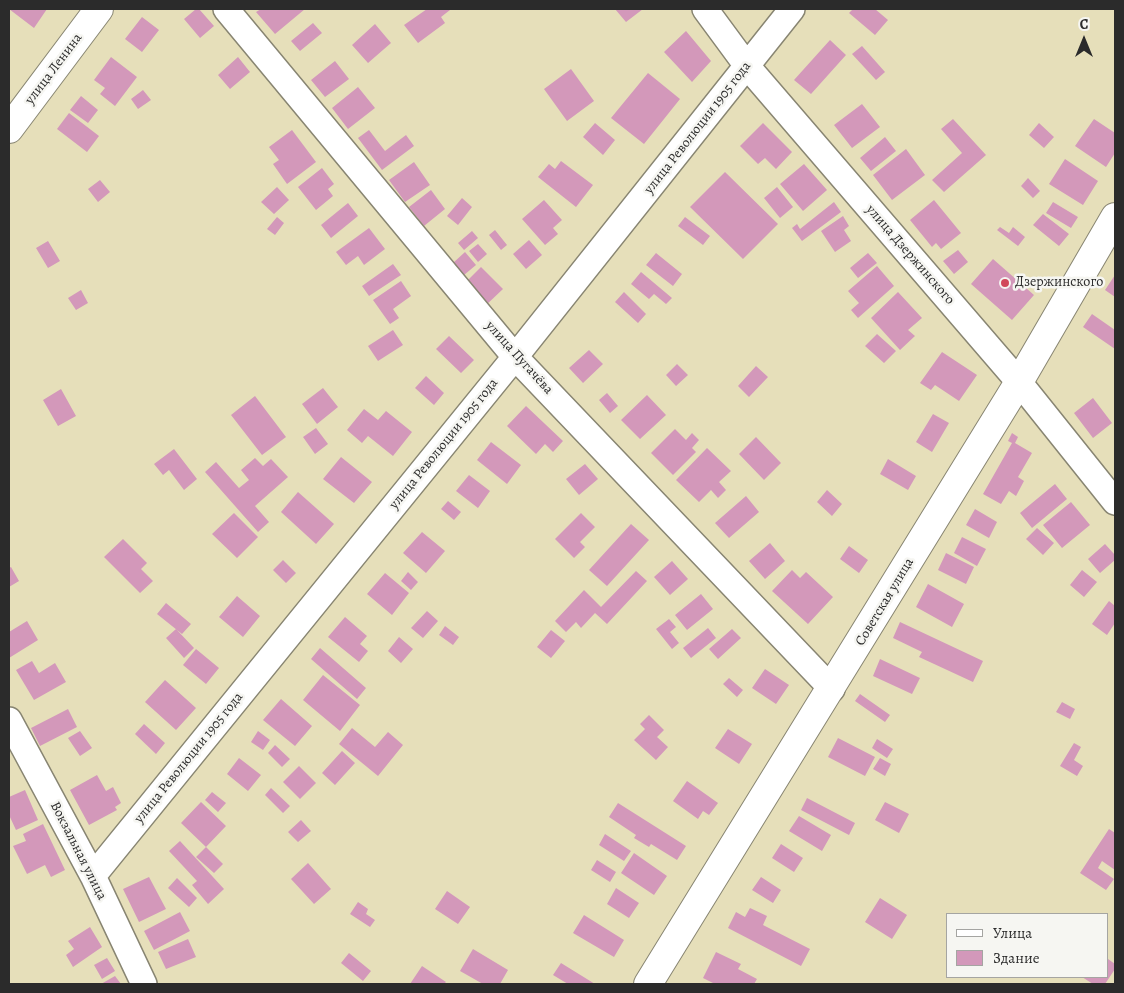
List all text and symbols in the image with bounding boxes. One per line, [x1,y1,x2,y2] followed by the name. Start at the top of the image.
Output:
[1059,15,1109,65] north arrow
[1080,15,1088,34] text: С
[22,30,86,108] street label: улица Ленина
[641,58,755,198] street label: улица Революции 1905 года
[862,202,958,308] street label: улица Дзержинского
[1015,275,1103,291] place label: Дзержинского
[999,277,1011,289] marker: Дзержинского
[482,318,556,398] street label: улица Пугачёва
[386,375,502,513] street label: улица Революции 1905 года
[852,555,918,649] street label: Советская улица
[131,689,247,827] street label: улица Революции 1905 года
[46,799,110,903] street label: Вокзальная улица
[946,913,1109,978] legend
[993,923,1032,943] text: Улица
[993,948,1040,968] text: Здание

